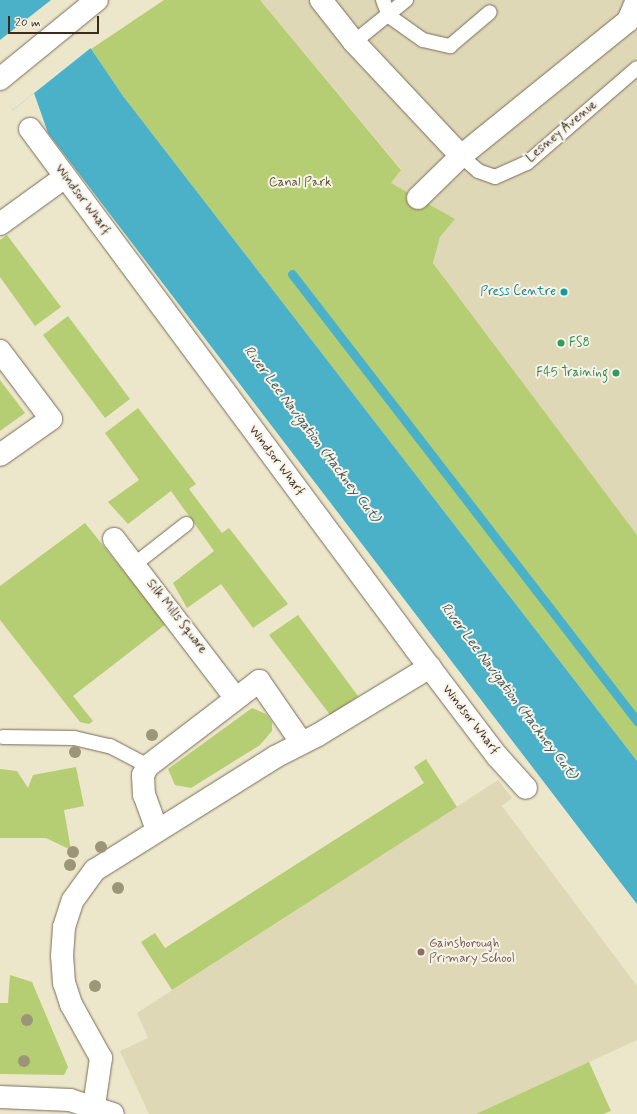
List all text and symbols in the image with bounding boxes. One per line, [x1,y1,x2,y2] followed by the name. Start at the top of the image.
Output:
[10,8,101,34] scale bar
[15,15,41,31] text: 20 m
[524,98,600,166] street label: Lesney Avenue
[50,161,114,239] street label: Windsor Wharf
[269,175,331,191] park label: Canal Park
[483,284,556,300] place label: Press Centre
[559,287,569,297] marker: Press Centre
[569,335,590,351] place label: FS8
[556,338,566,348] marker: FS8
[241,343,383,525] water label: River Lee Navigation (Hackney Cut)
[536,365,608,381] place label: F45 Training
[611,368,621,378] marker: F45 Training
[244,422,308,500] street label: Windsor Wharf
[142,576,210,658] street label: Silk Mills Square
[438,600,580,782] water label: River Lee Navigation (Hackney Cut)
[437,681,503,759] street label: Windsor Wharf
[429,937,515,968] place label: Gainsborough Primary School
[416,947,426,957] marker: Gainsborough Primary School

